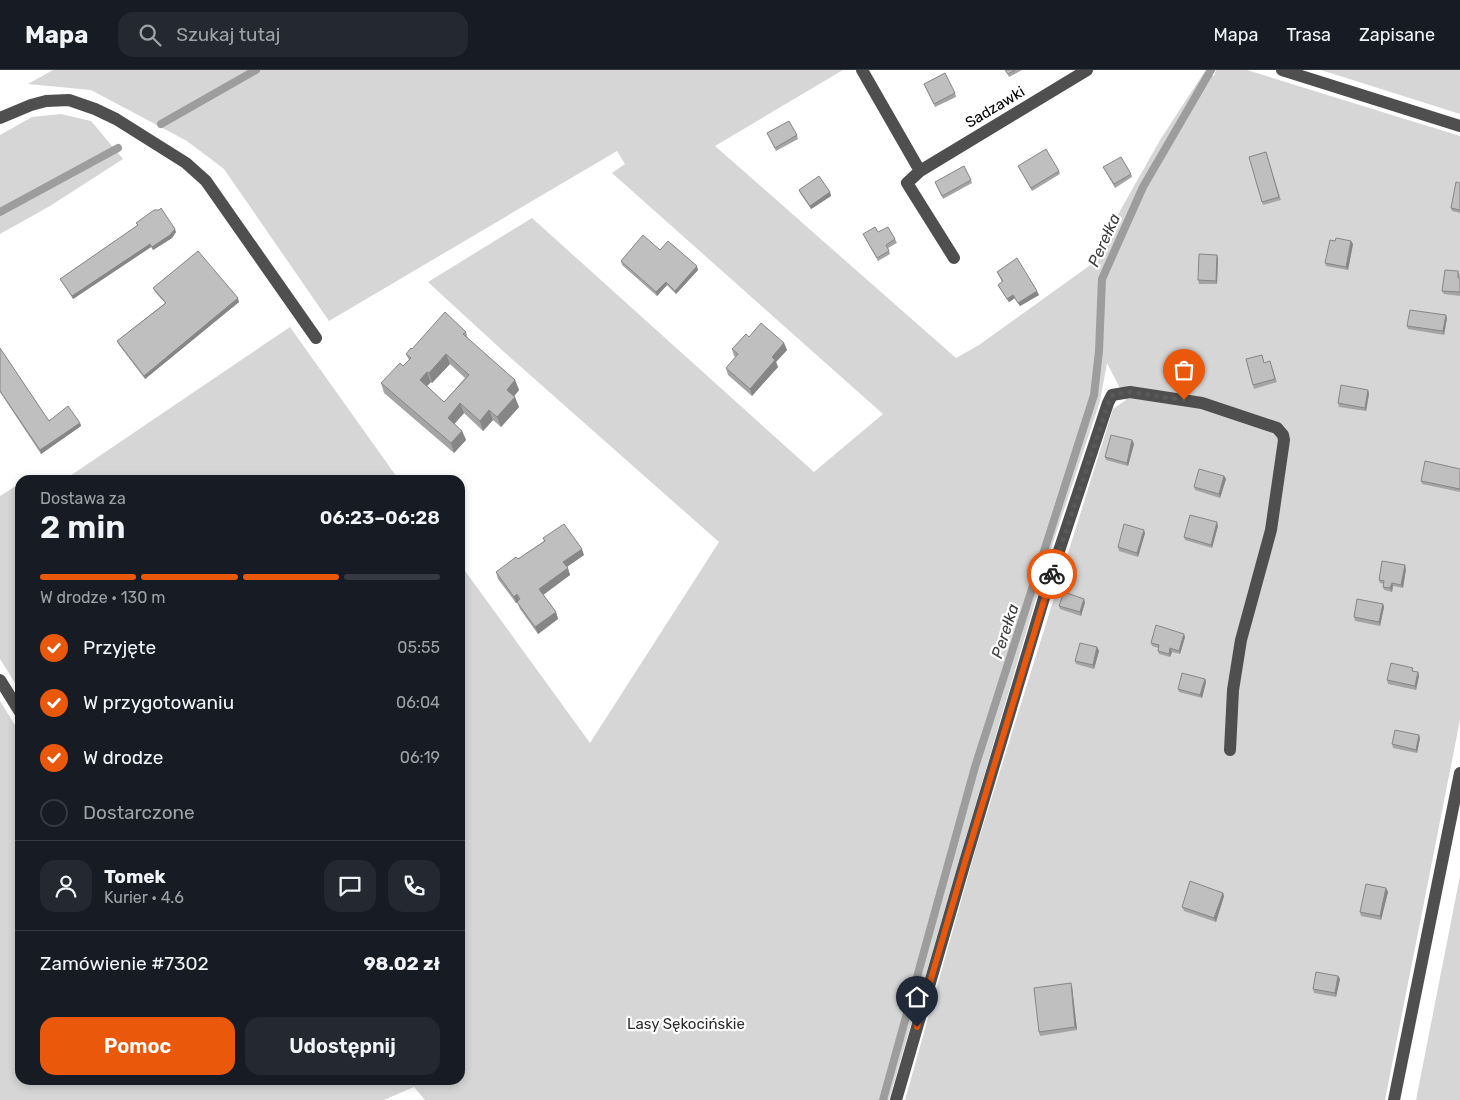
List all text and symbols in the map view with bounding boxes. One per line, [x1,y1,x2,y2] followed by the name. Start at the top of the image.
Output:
[118,12,468,57] search box
[25,21,88,49] text: Mapa
[136,21,164,49] icon: search
[176,23,280,46] text: Szukaj tutaj
[1213,24,1258,46] text: Mapa
[1286,24,1331,46] text: Trasa
[1359,24,1435,46] text: Zapisane
[962,82,1028,132] street label: Sadzawki
[1084,210,1124,270] water label: Perełka
[1163,349,1205,400] pin
[1170,356,1198,384] icon: bag
[40,489,126,508] text: Dostawa za
[320,506,440,529] text: 06:23–06:28
[40,508,125,546] text: 2 min
[1027,549,1077,599] courier
[1038,560,1066,588] icon: bike
[40,588,166,607] text: W drodze · 130 m
[987,601,1023,661] water label: Perełka
[40,634,68,662] icon: check
[83,636,156,659] text: Przyjęte
[397,638,440,657] text: 05:55
[40,689,68,717] icon: check
[83,691,234,714] text: W przygotowaniu
[396,693,440,712] text: 06:04
[40,744,68,772] icon: check
[83,746,163,769] text: W drodze
[400,748,440,767] text: 06:19
[83,801,195,824] text: Dostarczone
[40,860,92,912] button: person
[324,860,376,912] button: chat
[388,860,440,912] button: phone
[104,865,166,888] text: Tomek
[104,888,184,907] text: Kurier · 4.6
[40,952,209,975] text: Zamówienie #7302
[363,952,440,975] text: 98.02 zł
[896,976,938,1027] pin
[903,983,931,1011] icon: home
[627,1015,745,1033] park label: Lasy Sękocińskie
[40,1017,235,1075] button: Pomoc
[245,1017,440,1075] button: Udostępnij

